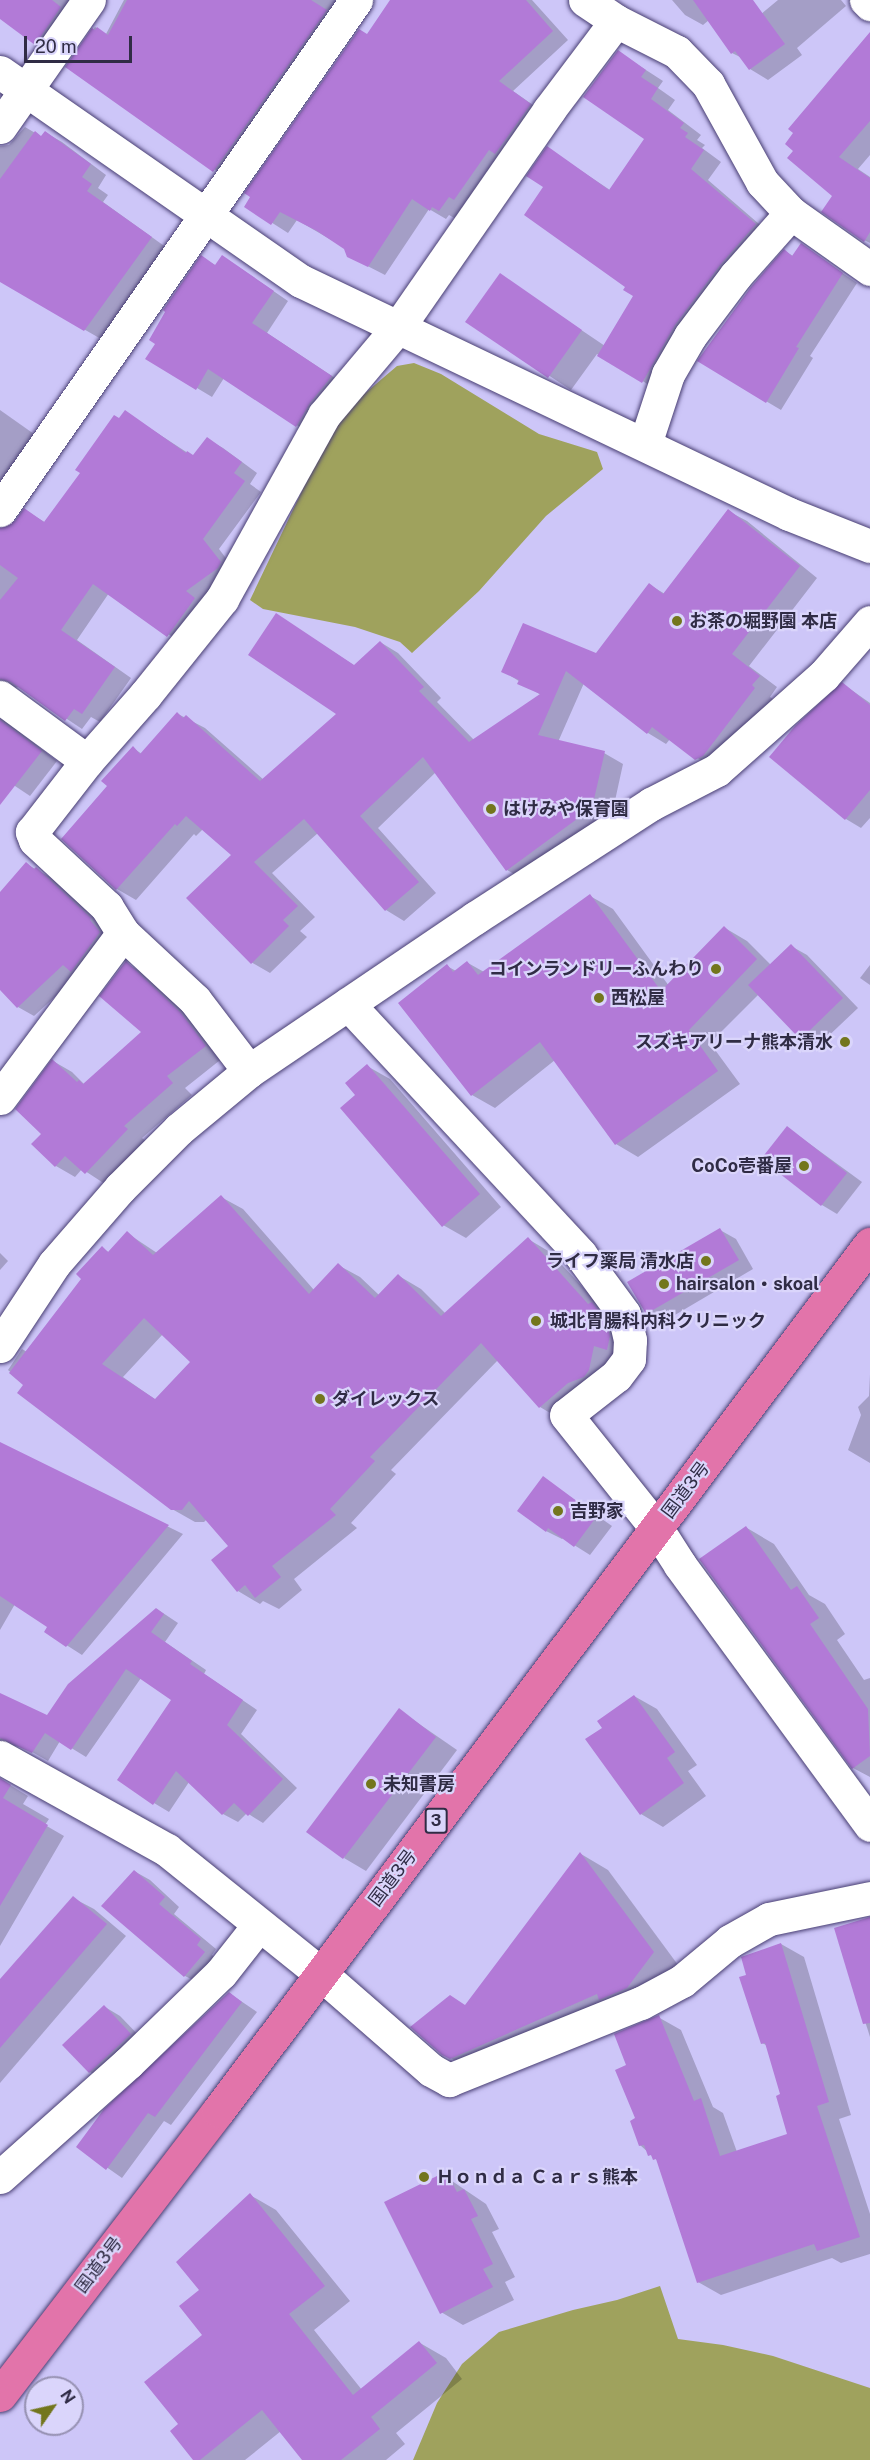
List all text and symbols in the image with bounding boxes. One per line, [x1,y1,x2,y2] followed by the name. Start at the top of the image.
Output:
[27,24,135,62] scale bar
[35,36,77,57] text: 20 m
[689,610,837,632] place label: お茶の堀野園 本店
[670,614,684,628] marker: お茶の堀野園 本店
[503,798,629,820] place label: はけみや保育園
[484,802,498,816] marker: はけみや保育園
[488,958,704,980] place label: コインランドリーふんわり
[709,962,723,976] marker: コインランドリーふんわり
[611,987,665,1009] place label: 西松屋
[592,991,606,1005] marker: 西松屋
[635,1031,833,1053] place label: スズキアリーナ熊本清水
[838,1035,852,1049] marker: スズキアリーナ熊本清水
[691,1155,792,1177] place label: CoCo壱番屋
[797,1159,811,1173] marker: CoCo壱番屋
[546,1250,694,1272] place label: ライフ薬局 清水店
[699,1254,713,1268] marker: ライフ薬局 清水店
[676,1273,819,1295] place label: hairsalon・skoal
[657,1277,671,1291] marker: hairsalon・skoal
[550,1310,766,1332] place label: 城北胃腸科内科クリニック
[527,1312,545,1330] marker: 城北胃腸科内科クリニック
[332,1388,440,1410] place label: ダイレックス
[313,1392,327,1406] marker: ダイレックス
[658,1457,714,1523] street label: 国道3号
[570,1500,624,1522] place label: 吉野家
[551,1504,565,1518] marker: 吉野家
[383,1773,455,1795] place label: 未知書房
[364,1777,378,1791] marker: 未知書房
[424,1808,448,1834] road number: 3
[365,1845,421,1911] street label: 国道3号
[436,2166,638,2188] place label: Ｈｏｎｄａ Ｃａｒｓ熊本
[417,2170,431,2184] marker: Ｈｏｎｄａ Ｃａｒｓ熊本
[71,2232,127,2298] street label: 国道3号
[24,2376,84,2436] north arrow
[56,2386,79,2407] text: N

